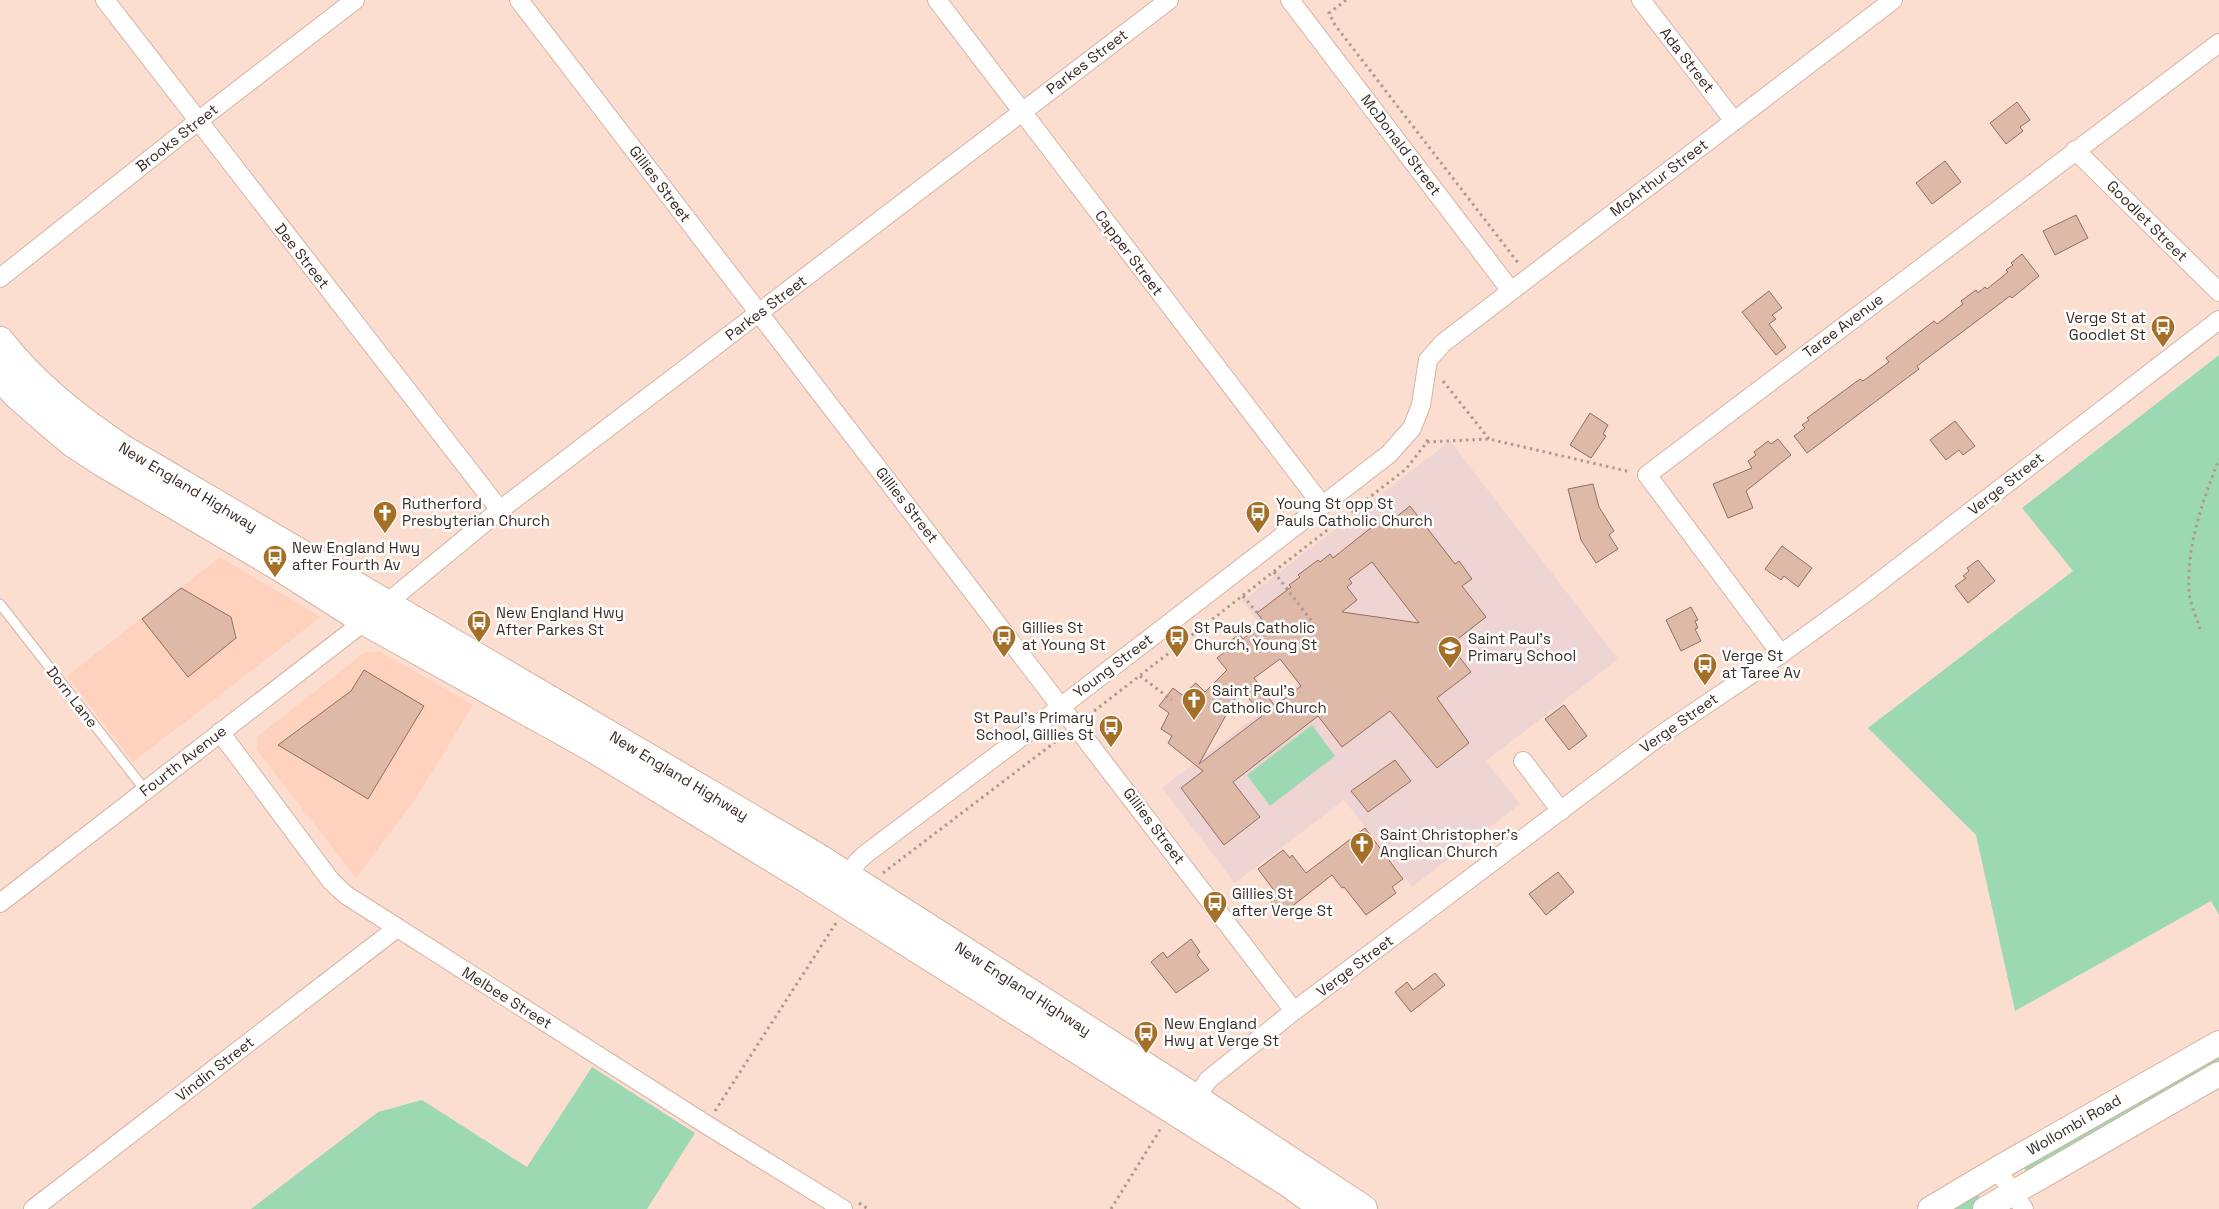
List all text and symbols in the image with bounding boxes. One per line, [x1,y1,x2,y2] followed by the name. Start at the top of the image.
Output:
[1656,23,1719,96] street label: Ada Street
[1042,25,1131,98] street label: Parkes Street
[1357,90,1446,199] street label: McDonald Street
[132,99,222,176] street label: Brooks Street
[1606,135,1711,221] street label: McArthur Street
[625,142,695,226] street label: Gillies Street
[2103,176,2192,265] street label: Goodlet Street
[1091,206,1168,299] street label: Capper Street
[271,219,334,292] street label: Dee Street
[721,271,810,344] street label: Parkes Street
[1799,289,1887,362] street label: Taree Avenue
[2066,308,2146,344] place label: Verge St at Goodlet St
[2150,314,2176,348] bus stop icon: Verge St at Goodlet St
[115,438,261,536] street label: New England Highway
[1964,448,2048,519] street label: Verge Street
[872,463,943,547] street label: Gillies Street
[402,494,550,530] place label: Rutherford Presbyterian Church
[1276,494,1433,530] place label: Young St opp St Pauls Catholic Church
[372,500,398,534] church icon: Rutherford Presbyterian Church
[1245,500,1271,534] bus stop icon: Young St opp St Pauls Catholic Church
[292,538,420,574] place label: New England Hwy after Fourth Av
[262,544,288,578] bus stop icon: New England Hwy after Fourth Av
[496,603,624,639] place label: New England Hwy After Parkes St
[466,609,492,643] bus stop icon: New England Hwy After Parkes St
[1022,618,1106,654] place label: Gillies St at Young St
[1194,618,1318,654] place label: St Pauls Catholic Church, Young St
[991,624,1017,658] bus stop icon: Gillies St at Young St
[1164,624,1190,658] bus stop icon: St Pauls Catholic Church, Young St
[1069,629,1156,702] street label: Young Street
[1468,629,1576,665] place label: Saint Paul's Primary School
[1437,635,1463,669] school or university icon: Saint Paul's Primary School
[1722,646,1801,682] place label: Verge St at Taree Av
[1692,652,1718,686] bus stop icon: Verge St at Taree Av
[42,662,102,731] street label: Dorn Lane
[1212,681,1327,717] place label: Saint Paul's Catholic Church
[1181,687,1207,721] church icon: Saint Paul's Catholic Church
[1636,689,1722,757] street label: Verge Street
[974,708,1094,744] place label: St Paul's Primary School, Gillies St
[1098,714,1124,748] bus stop icon: St Paul's Primary School, Gillies St
[136,721,230,800] street label: Fourth Avenue
[606,727,752,825] street label: New England Highway
[1119,784,1189,868] street label: Gillies Street
[1380,825,1518,861] place label: Saint Christopher's Anglican Church
[1349,831,1375,865] church icon: Saint Christopher's Anglican Church
[1232,884,1333,920] place label: Gillies St after Verge St
[1202,890,1228,924] bus stop icon: Gillies St after Verge St
[1313,931,1397,1001] street label: Verge Street
[952,937,1095,1040] street label: New England Highway
[459,962,556,1033] street label: Melbee Street
[1164,1014,1279,1050] place label: New England Hwy at Verge St
[1133,1020,1159,1054] bus stop icon: New England Hwy at Verge St
[172,1032,258,1105] street label: Vindin Street
[2023,1090,2124,1159] street label: Wollombi Road

